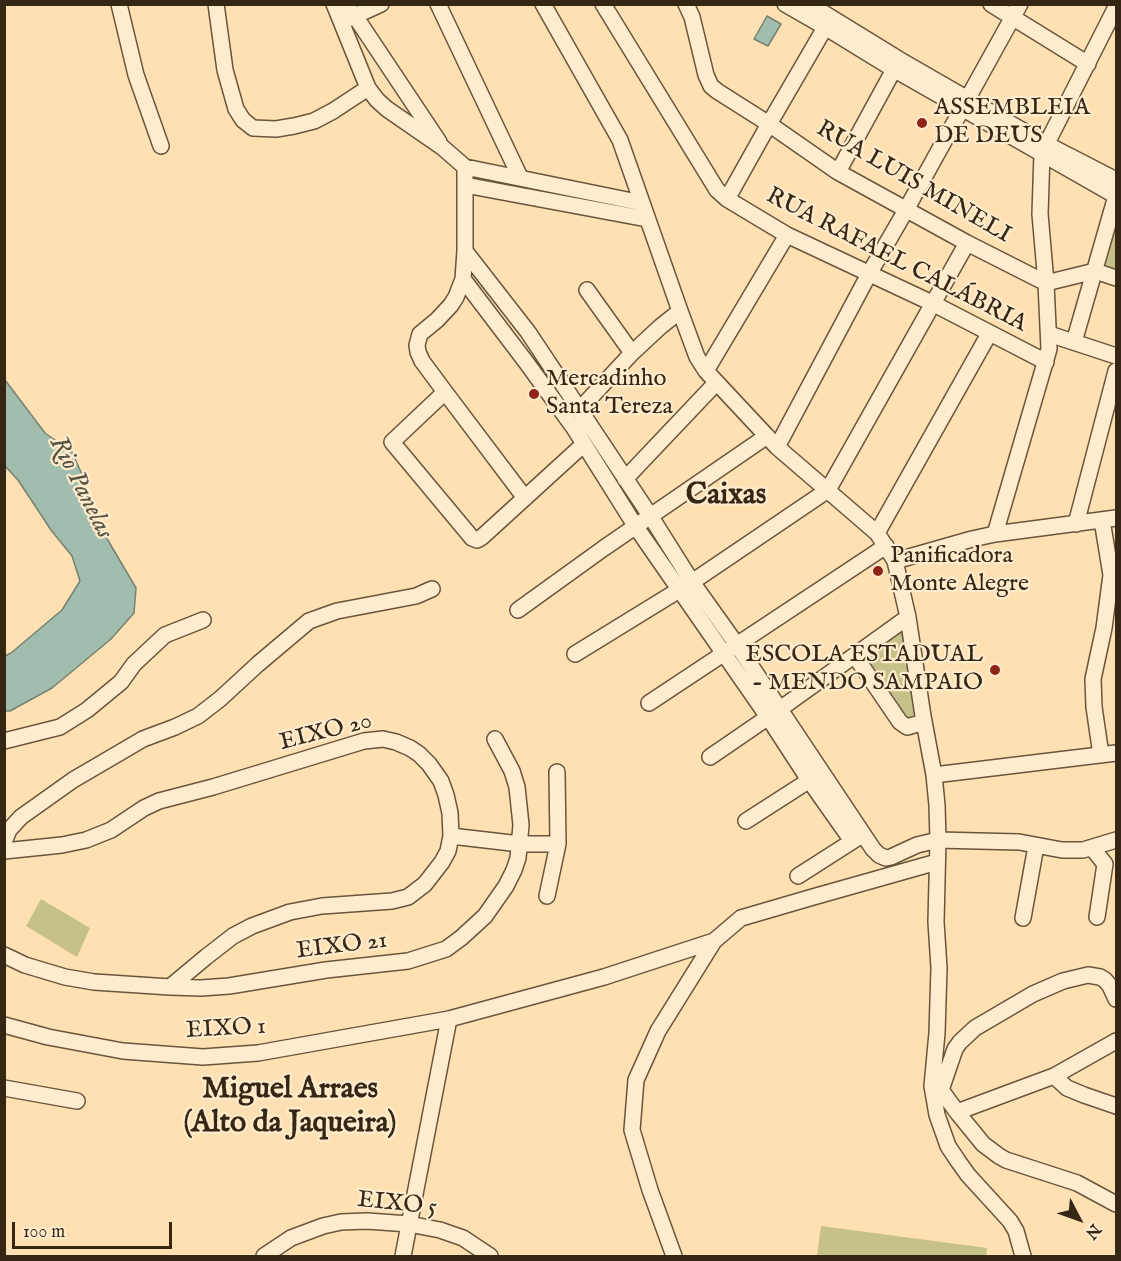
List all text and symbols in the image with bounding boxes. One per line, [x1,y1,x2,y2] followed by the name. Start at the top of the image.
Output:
[934,95,1090,151] place label: ASSEMBLEIA DE DEUS
[810,115,1016,251] street label: RUA LUIS MINELI
[915,116,929,130] marker: ASSEMBLEIA DE DEUS
[761,183,1031,339] street label: RUA RAFAEL CALÁBRIA
[546,366,673,422] place label: Mercadinho Santa Tereza
[527,387,541,401] marker: Mercadinho Santa Tereza
[41,431,119,545] water label: Rio Panelas
[686,479,766,515] district label: Caixas
[890,543,1029,599] place label: Panificadora Monte Alegre
[871,564,885,578] marker: Panificadora Monte Alegre
[745,642,983,698] place label: ESCOLA ESTADUAL - MENDO SAMPAIO
[988,663,1002,677] marker: ESCOLA ESTADUAL - MENDO SAMPAIO
[277,708,375,758] street label: EIXO 20
[295,927,389,967] street label: EIXO 21
[185,1014,267,1046] street label: EIXO 1
[184,1073,396,1144] district label: Miguel Arraes (Alto da Jaqueira)
[356,1187,438,1223] street label: EIXO 5
[1049,1189,1109,1249] north arrow
[15,1210,176,1248] scale bar
[1080,1219,1105,1243] text: N
[23,1221,65,1244] text: 100 m

